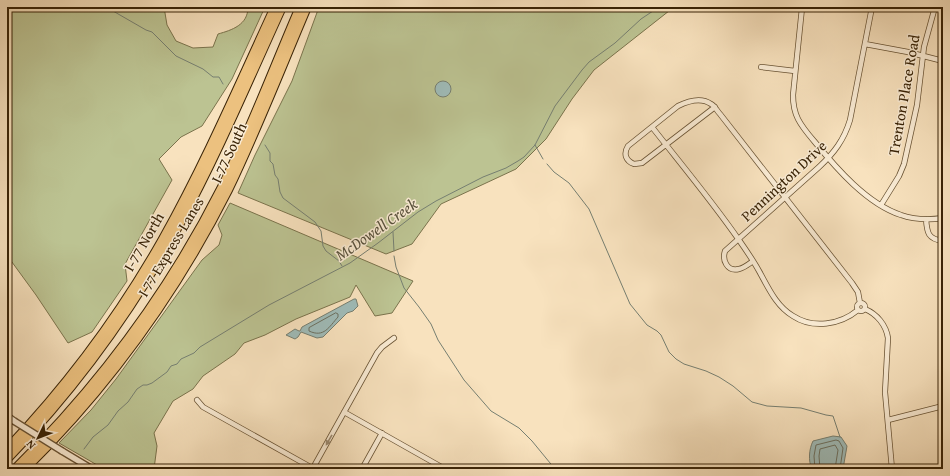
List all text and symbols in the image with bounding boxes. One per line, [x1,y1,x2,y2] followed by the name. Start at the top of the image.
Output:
[883,33,924,157] street label: Trenton Place Road
[205,119,252,186] street label: I-77 South
[736,135,831,226] street label: Pennington Drive
[330,191,423,266] water label: McDowell Creek
[132,193,209,301] street label: I 77 Express Lanes
[118,208,169,275] street label: I-77 North
[18,418,58,458] north arrow
[325,434,332,446] one-way arrow
[22,436,39,453] text: N

